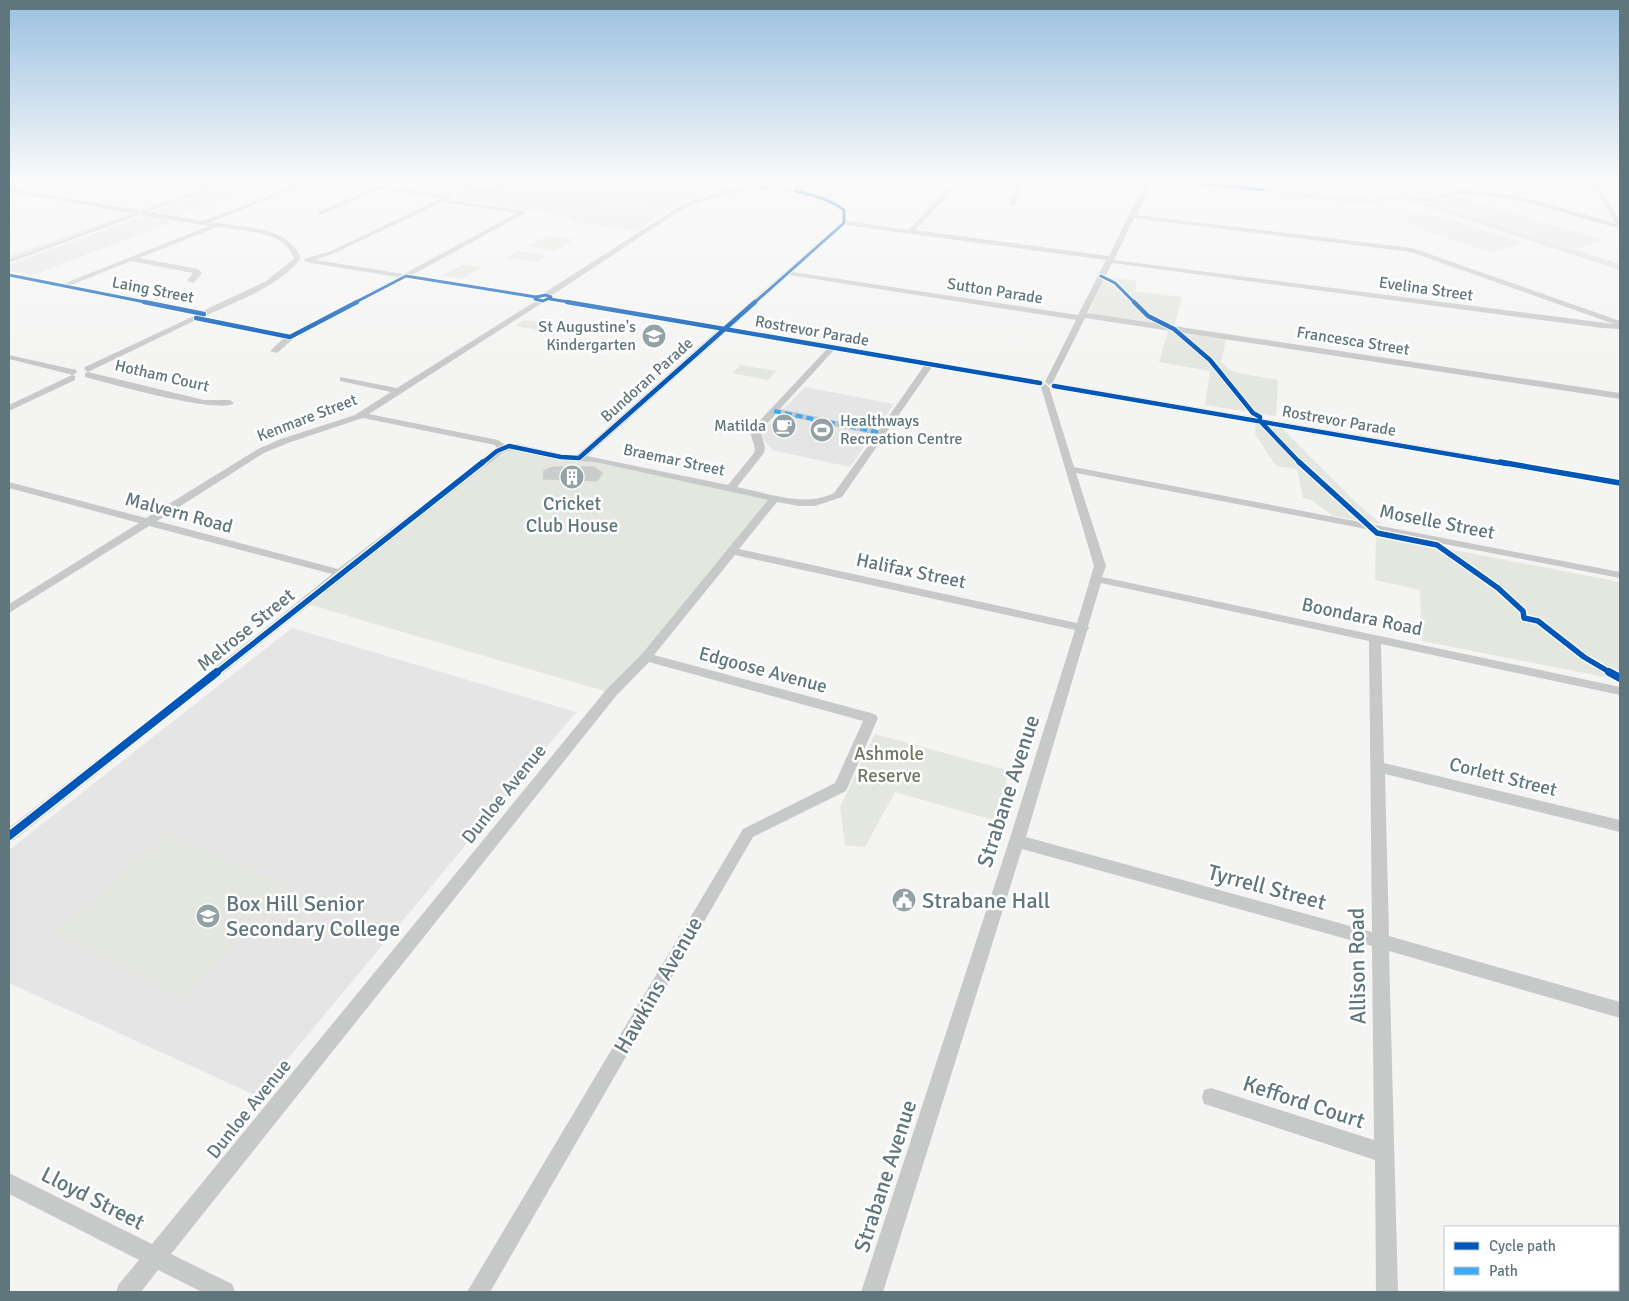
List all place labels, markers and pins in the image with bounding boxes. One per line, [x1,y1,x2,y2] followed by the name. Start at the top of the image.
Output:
[538,317,636,355] place label: St Augustine's Kindergarten
[641,323,667,349] school or university icon: St Augustine's Kindergarten
[840,411,963,449] place label: Healthways Recreation Centre
[771,413,797,439] cafe icon: Matilda
[714,416,766,436] place label: Matilda
[809,417,835,443] sports icon: Healthways Recreation Centre
[559,464,585,490] building icon: Cricket Club House
[526,492,618,538] place label: Cricket Club House
[891,887,917,913] public building icon: Strabane Hall
[922,887,1050,914] place label: Strabane Hall
[226,890,400,942] place label: Box Hill Senior Secondary College
[195,903,221,929] school or university icon: Box Hill Senior Secondary College

